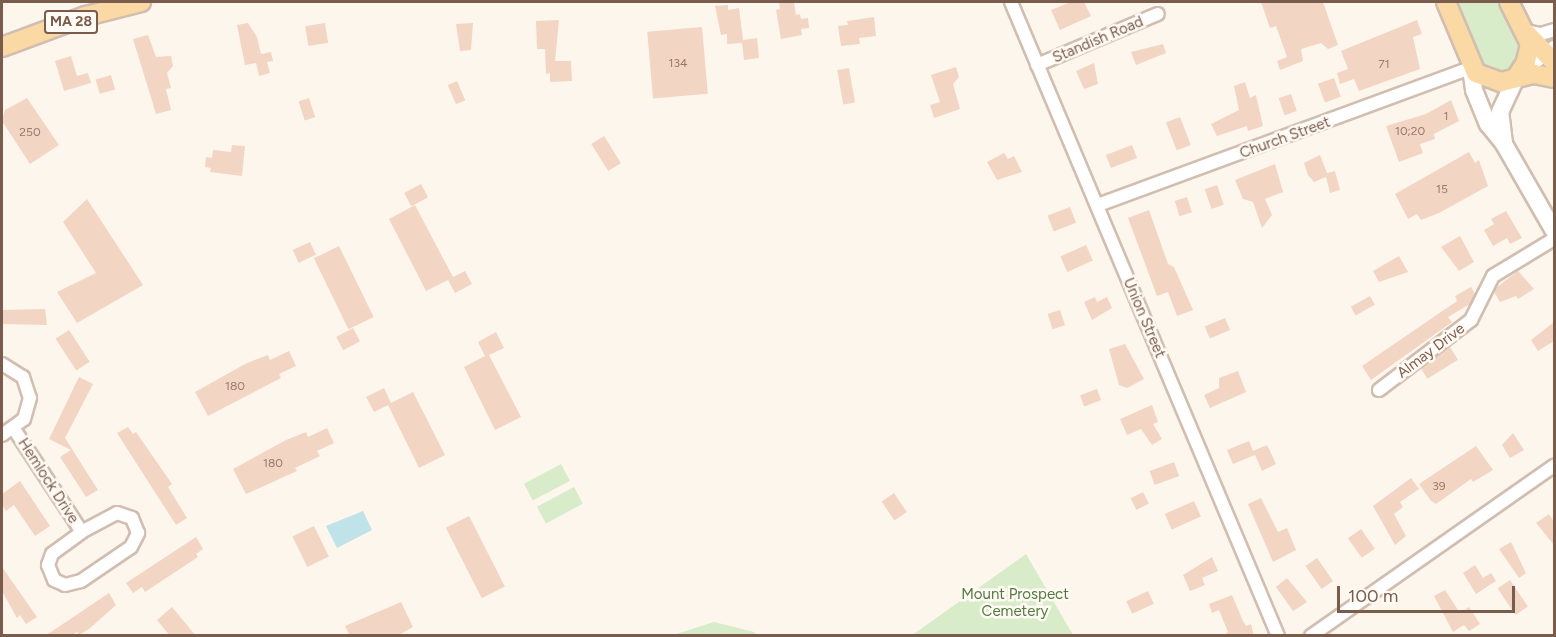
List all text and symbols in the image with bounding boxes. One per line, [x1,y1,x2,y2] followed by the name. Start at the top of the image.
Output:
[44,11,98,33] road number: MA 28
[1050,13,1146,67] street label: Standish Road
[669,57,687,71] house number: 134
[1378,58,1390,72] house number: 71
[1444,110,1448,124] house number: 1
[1237,113,1333,163] street label: Church Street
[1395,125,1425,139] house number: 10;20
[19,126,41,140] house number: 250
[1436,183,1448,197] house number: 15
[1119,275,1169,361] street label: Union Street
[1394,320,1468,382] street label: Almay Drive
[225,380,245,394] house number: 180
[14,435,82,527] street label: Hemlock Drive
[263,457,283,471] house number: 180
[1432,480,1446,494] house number: 39
[1340,574,1518,612] scale bar
[961,585,1069,620] park label: Mount Prospect Cemetery
[1348,585,1398,607] text: 100 m

